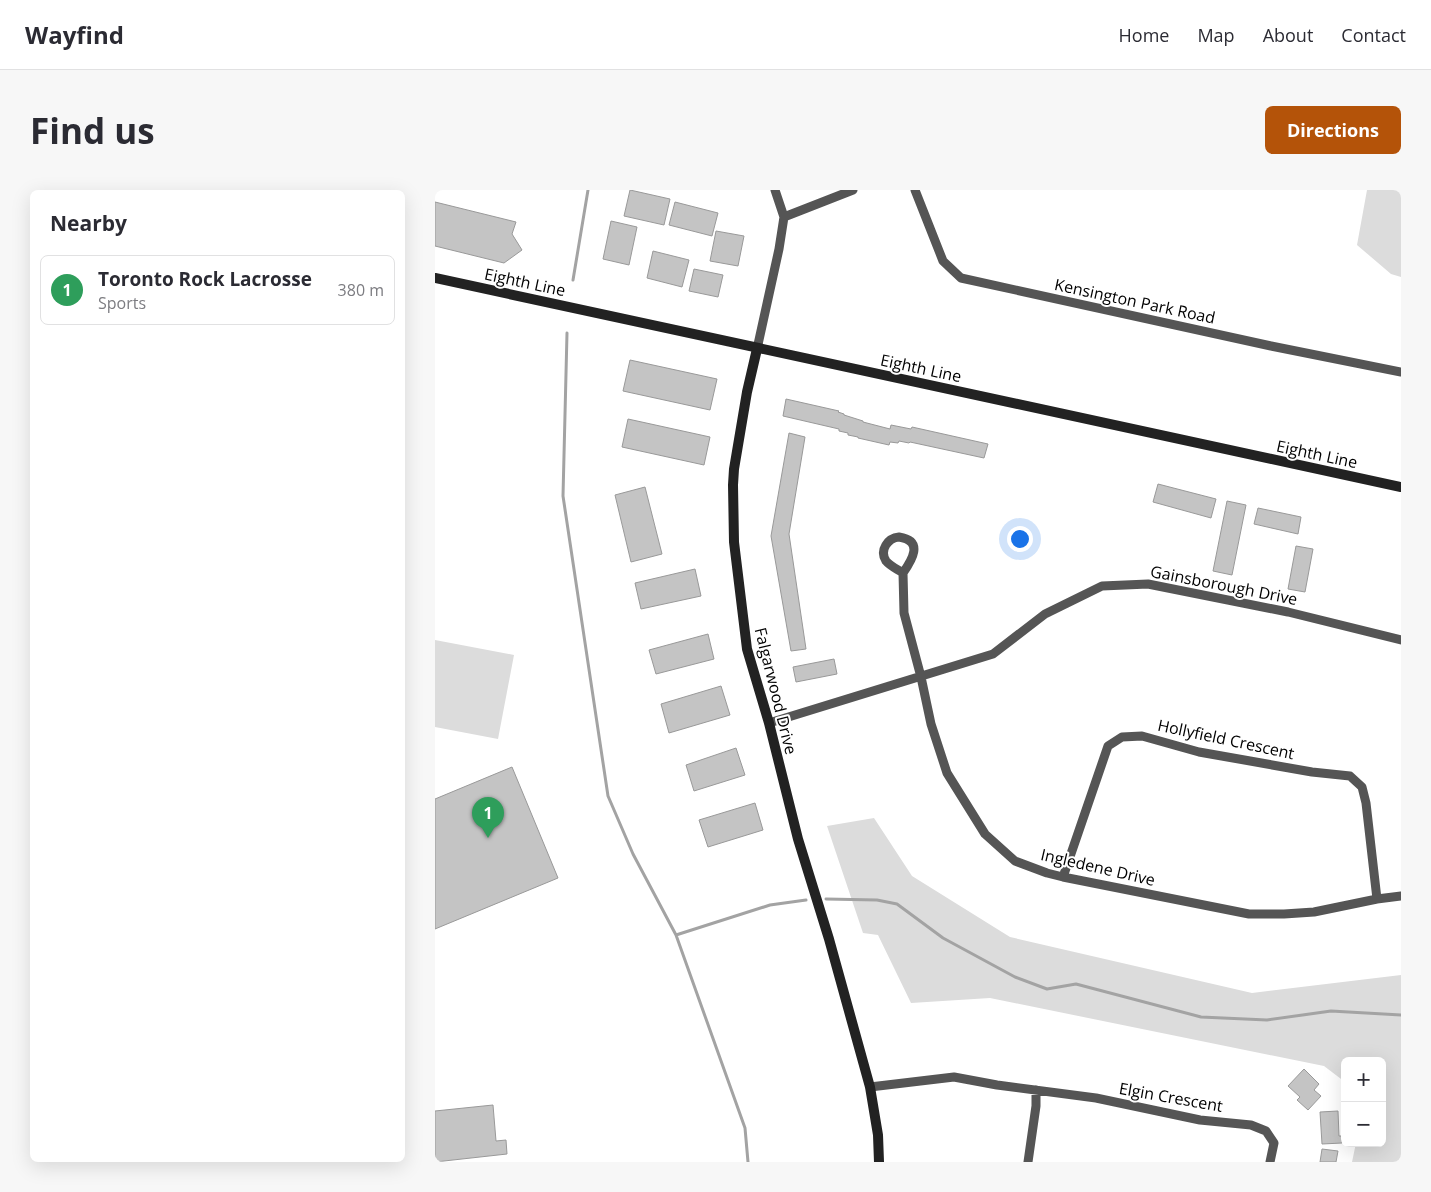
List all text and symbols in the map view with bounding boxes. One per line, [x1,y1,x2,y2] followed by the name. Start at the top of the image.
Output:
[25,18,124,51] text: Wayfind
[1119,23,1169,47] text: Home
[1197,23,1235,47] text: Map
[1263,23,1313,47] text: About
[1341,23,1406,47] text: Contact
[1265,106,1401,154] button: Directions
[30,107,155,154] text: Find us
[50,209,127,237] text: Nearby
[482,263,568,301] street label: Eighth Line
[98,266,312,292] text: Toronto Rock Lacrosse
[1053,273,1217,329] street label: Kensington Park Road
[62,279,72,301] text: 1
[338,279,384,301] text: 380 m
[98,292,146,314] text: Sports
[878,349,964,387] street label: Eighth Line
[1274,435,1360,473] street label: Eighth Line
[1007,526,1033,552] your location
[1149,560,1299,610] street label: Gainsborough Drive
[750,625,802,757] street label: Falgarwood Drive
[1156,714,1297,764] street label: Hollyfield Crescent
[472,797,504,838] pin: 1
[1039,843,1157,891] street label: Ingledene Drive
[1341,1057,1386,1147] map controls
[1341,1057,1386,1102] button: +
[1117,1077,1225,1117] street label: Elgin Crescent
[1341,1102,1386,1147] button: −

